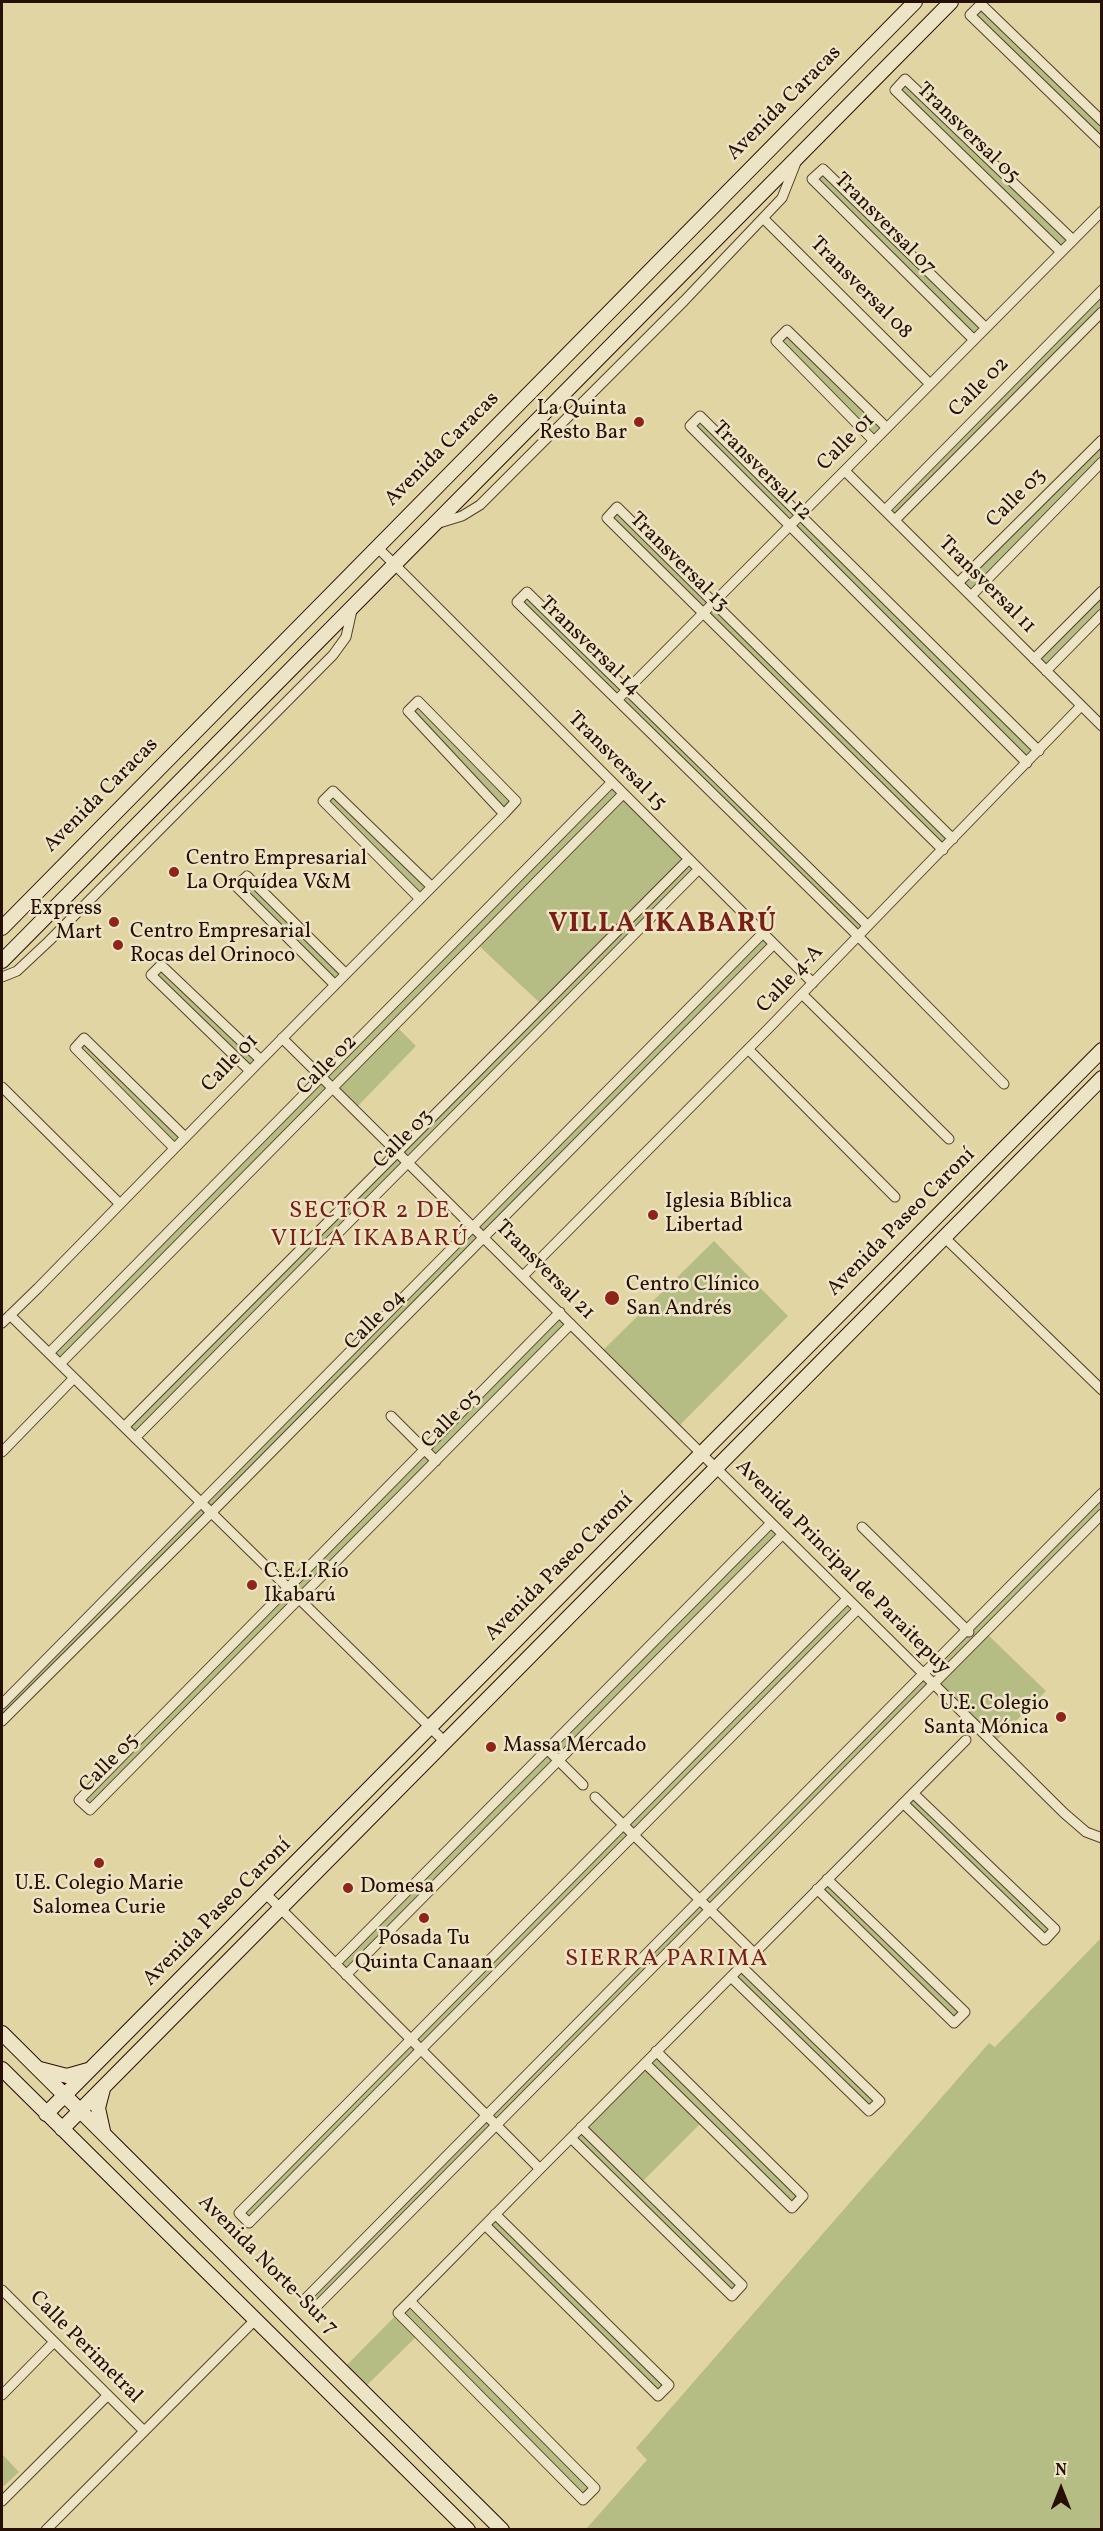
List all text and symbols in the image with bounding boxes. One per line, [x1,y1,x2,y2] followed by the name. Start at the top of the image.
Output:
[722,41,848,167] street label: Avenida Caracas
[910,78,1024,190] street label: Transversal 05
[828,169,940,281] street label: Transversal 07
[803,232,917,346] street label: Transversal 08
[945,353,1015,423] street label: Calle 02
[380,387,506,513] street label: Avenida Caracas
[537,397,627,447] place label: La Quinta Resto Bar
[813,409,881,477] street label: Calle 01
[632,415,646,429] marker: La Quinta Resto Bar
[706,417,816,527] street label: Transversal 12
[982,464,1052,534] street label: Calle 03
[623,508,733,618] street label: Transversal 13
[932,532,1040,640] street label: Transversal 11
[533,592,645,702] street label: Transversal 14
[561,707,671,817] street label: Transversal 15
[39,733,165,859] street label: Avenida Caracas
[186,847,367,897] place label: Centro Empresarial La Orquídea V&M
[167,865,181,879] marker: Centro Empresarial La Orquídea V&M
[30,897,102,947] place label: Express Mart
[548,910,778,942] district label: VILLA IKABARÚ
[107,915,121,929] marker: Express Mart
[130,920,311,970] place label: Centro Empresarial Rocas del Orinoco
[111,938,125,952] marker: Centro Empresarial Rocas del Orinoco
[752,941,830,1019] street label: Calle 4-A
[197,1029,265,1099] street label: Calle 01
[293,1031,363,1101] street label: Calle 02
[369,1105,439,1175] street label: Calle 03
[822,1143,982,1303] street label: Avenida Paseo Caroní
[665,1190,792,1240] place label: Iglesia Bíblica Libertad
[271,1199,469,1255] district label: SECTOR 2 DE VILLA IKABARÚ
[646,1208,660,1222] marker: Iglesia Bíblica Libertad
[489,1216,599,1326] street label: Transversal 21
[626,1273,759,1323] place label: Centro Clínico San Andrés
[340,1285,412,1357] street label: Calle 04
[603,1289,621,1307] marker: Centro Clínico San Andrés
[417,1385,487,1455] street label: Calle 05
[729,1455,955,1681] street label: Avenida Principal de Paraitepuy
[480,1488,640,1648] street label: Avenida Paseo Caroní
[264,1560,349,1610] place label: C.E.I. Río Ikabarú
[245,1578,259,1592] marker: C.E.I. Río Ikabarú
[923,1692,1049,1742] place label: U.E. Colegio Santa Mónica
[1054,1710,1068,1724] marker: U.E. Colegio Santa Mónica
[75,1729,145,1799] street label: Calle 05
[503,1734,646,1760] place label: Massa Mercado
[484,1740,498,1754] marker: Massa Mercado
[138,1833,298,1993] street label: Avenida Paseo Caroní
[92,1856,106,1870] marker: U.E. Colegio Marie Salomea Curie
[15,1872,183,1922] place label: U.E. Colegio Marie Salomea Curie
[360,1875,434,1901] place label: Domesa
[341,1881,355,1895] marker: Domesa
[417,1911,431,1925] marker: Posada Tu Quinta Canaan
[355,1927,493,1977] place label: Posada Tu Quinta Canaan
[565,1947,769,1975] district label: SIERRA PARIMA
[192,2191,342,2341] street label: Avenida Norte-Sur 7
[23,2286,147,2410] street label: Calle Perimetral
[1031,2459,1091,2519] north arrow
[1055,2460,1067,2482] text: N

